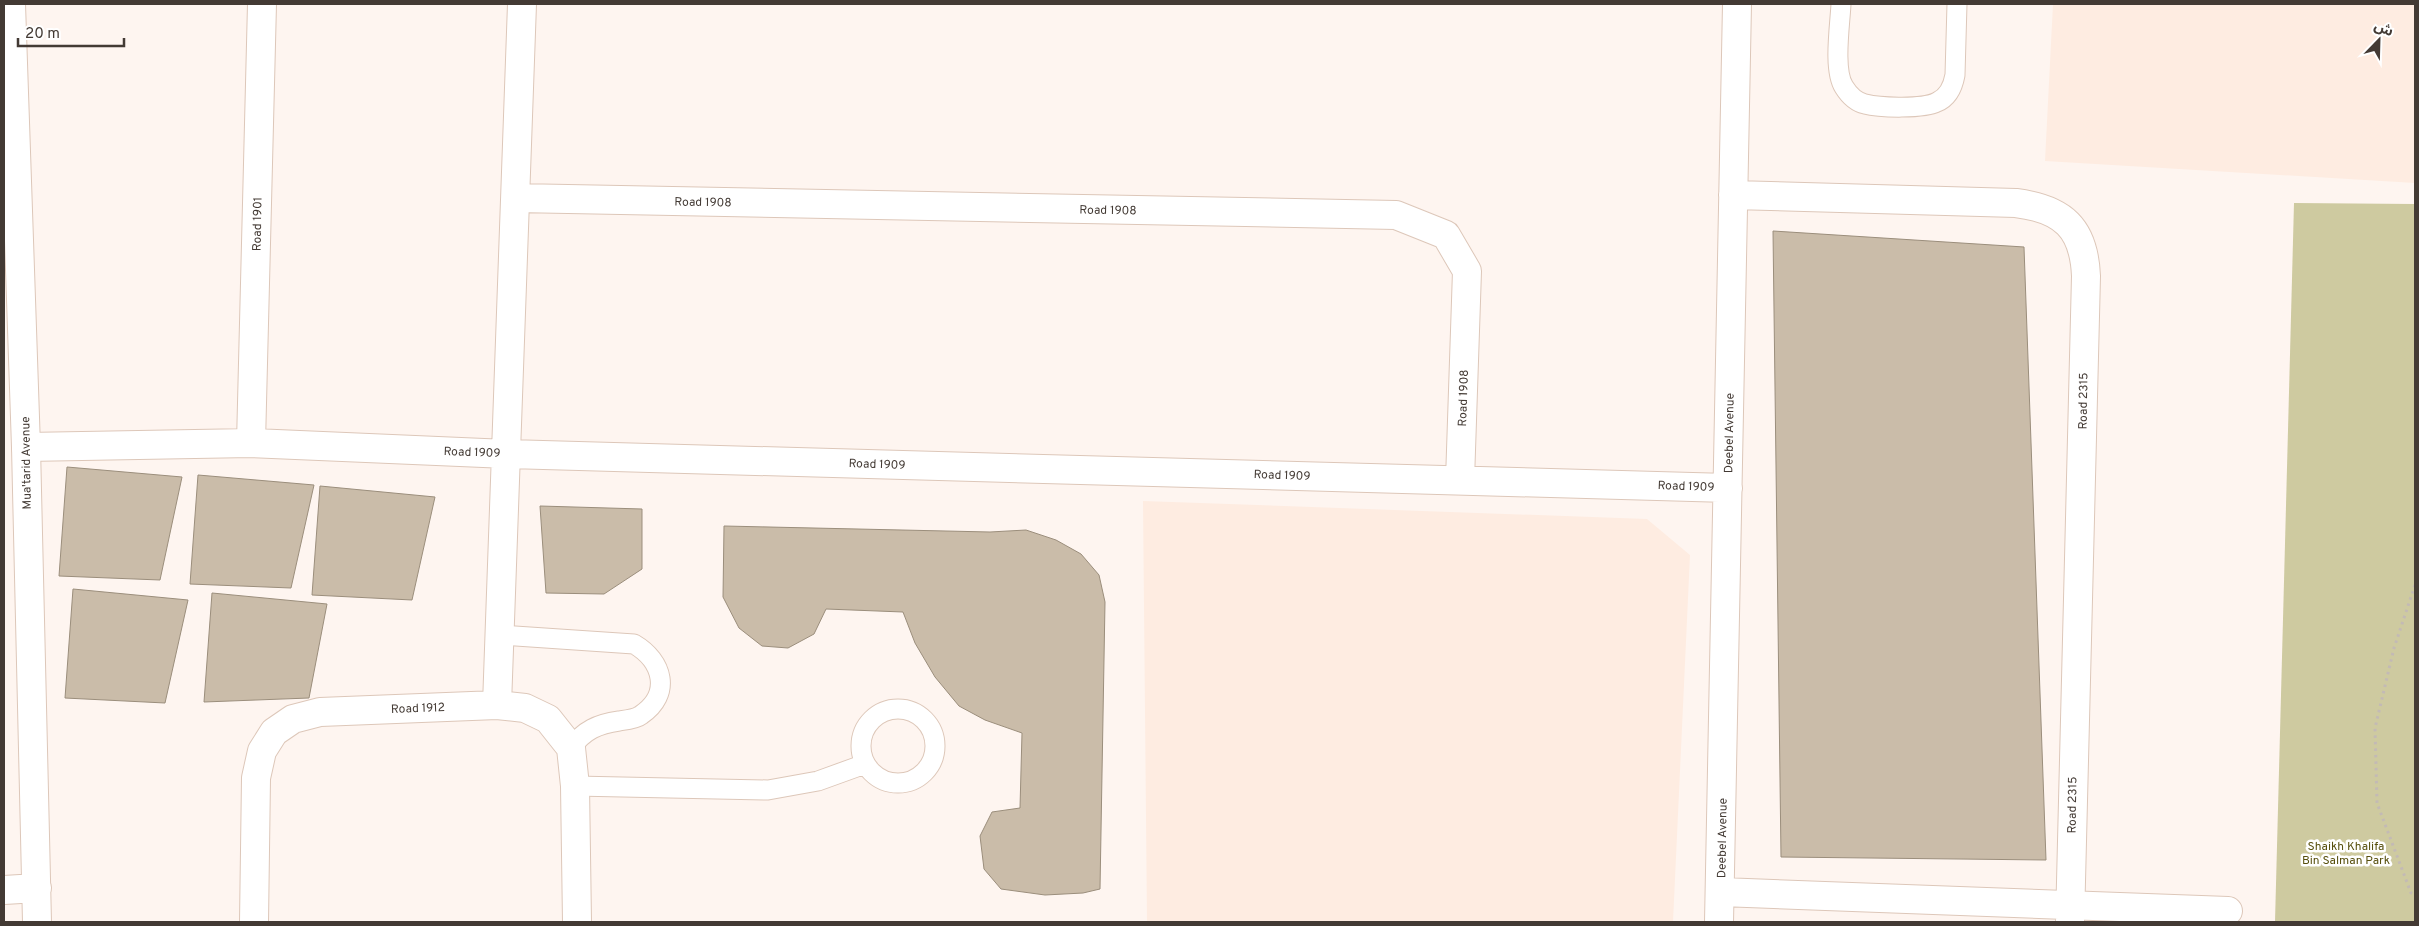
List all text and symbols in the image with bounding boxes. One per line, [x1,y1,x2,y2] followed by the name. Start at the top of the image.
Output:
[18,15,124,47] scale bar
[2354,15,2404,65] north arrow
[2371,18,2396,41] text: ش
[25,25,60,44] text: 20 m
[674,195,732,211] street label: Road 1908
[250,197,266,251] street label: Road 1901
[1079,203,1137,219] street label: Road 1908
[1455,369,1473,427] street label: Road 1908
[2076,372,2092,430] street label: Road 2315
[1721,393,1739,473] street label: Deebel Avenue
[18,416,36,510] street label: Mua'tarid Avenue
[443,444,501,462] street label: Road 1909
[848,456,906,474] street label: Road 1909
[1253,467,1311,485] street label: Road 1909
[1657,478,1715,496] street label: Road 1909
[391,700,445,718] street label: Road 1912
[2065,776,2081,834] street label: Road 2315
[1714,798,1732,878] street label: Deebel Avenue
[2302,839,2390,869] park label: Shaikh Khalifa Bin Salman Park

